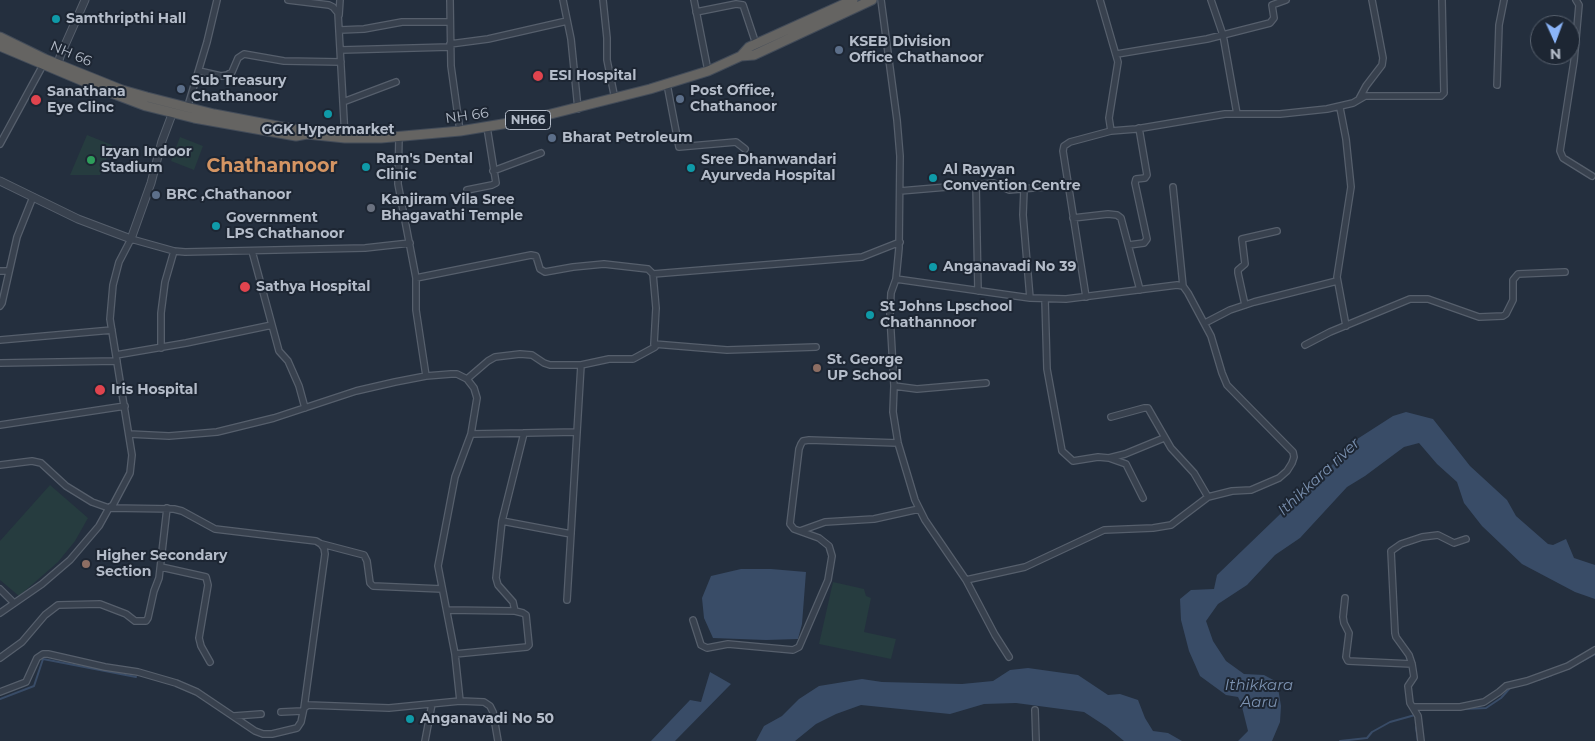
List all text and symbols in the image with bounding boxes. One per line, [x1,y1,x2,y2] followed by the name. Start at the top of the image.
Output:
[66,11,186,27] place label: Samthripthi Hall
[50,13,62,25] marker: Samthripthi Hall
[1530,15,1580,65] north arrow
[849,34,984,66] place label: KSEB Division Office Chathanoor
[48,38,94,70] street label: NH 66
[833,44,845,56] marker: KSEB Division Office Chathanoor
[1550,45,1561,63] text: N
[549,68,636,84] place label: ESI Hospital
[531,69,545,83] marker: ESI Hospital
[191,73,286,105] place label: Sub Treasury Chathanoor
[175,83,187,95] marker: Sub Treasury Chathanoor
[690,83,777,115] place label: Post Office, Chathanoor
[47,84,126,116] place label: Sanathana Eye Clinc
[29,93,43,107] marker: Sanathana Eye Clinc
[674,93,686,105] marker: Post Office, Chathanoor
[444,105,490,127] street label: NH 66
[322,108,334,120] marker: GGK Hypermarket
[506,110,550,130] road number: NH66
[261,122,395,138] place label: GGK Hypermarket
[562,130,693,146] place label: Bharat Petroleum
[546,132,558,144] marker: Bharat Petroleum
[101,144,192,176] place label: Izyan Indoor Stadium
[376,151,473,184] place label: Ram's Dental Clinic
[701,152,837,184] place label: Sree Dhanwandari Ayurveda Hospital
[85,154,97,166] marker: Izyan Indoor Stadium
[206,155,338,177] district label: Chathannoor
[360,161,372,173] marker: Ram's Dental Clinic
[685,162,697,174] marker: Sree Dhanwandari Ayurveda Hospital
[943,162,1081,194] place label: Al Rayyan Convention Centre
[927,172,939,184] marker: Al Rayyan Convention Centre
[166,187,291,203] place label: BRC ,Chathanoor
[150,189,162,201] marker: BRC ,Chathanoor
[381,192,523,224] place label: Kanjiram Vila Sree Bhagavathi Temple
[365,202,377,214] marker: Kanjiram Vila Sree Bhagavathi Temple
[226,210,345,242] place label: Government LPS Chathanoor
[210,220,222,232] marker: Government LPS Chathanoor
[943,259,1076,275] place label: Anganavadi No 39
[927,261,939,273] marker: Anganavadi No 39
[256,279,370,295] place label: Sathya Hospital
[238,280,252,294] marker: Sathya Hospital
[880,299,1013,332] place label: St Johns Lpschool Chathannoor
[864,309,876,321] marker: St Johns Lpschool Chathannoor
[827,352,903,384] place label: St. George UP School
[811,362,823,374] marker: St. George UP School
[111,382,198,398] place label: Iris Hospital
[93,383,107,397] marker: Iris Hospital
[1274,435,1364,519] water label: Ithikkara river
[96,548,227,580] place label: Higher Secondary Section
[80,558,92,570] marker: Higher Secondary Section
[1225,677,1293,712] water label: Ithikkara Aaru
[420,711,554,727] place label: Anganavadi No 50
[404,713,416,725] marker: Anganavadi No 50

